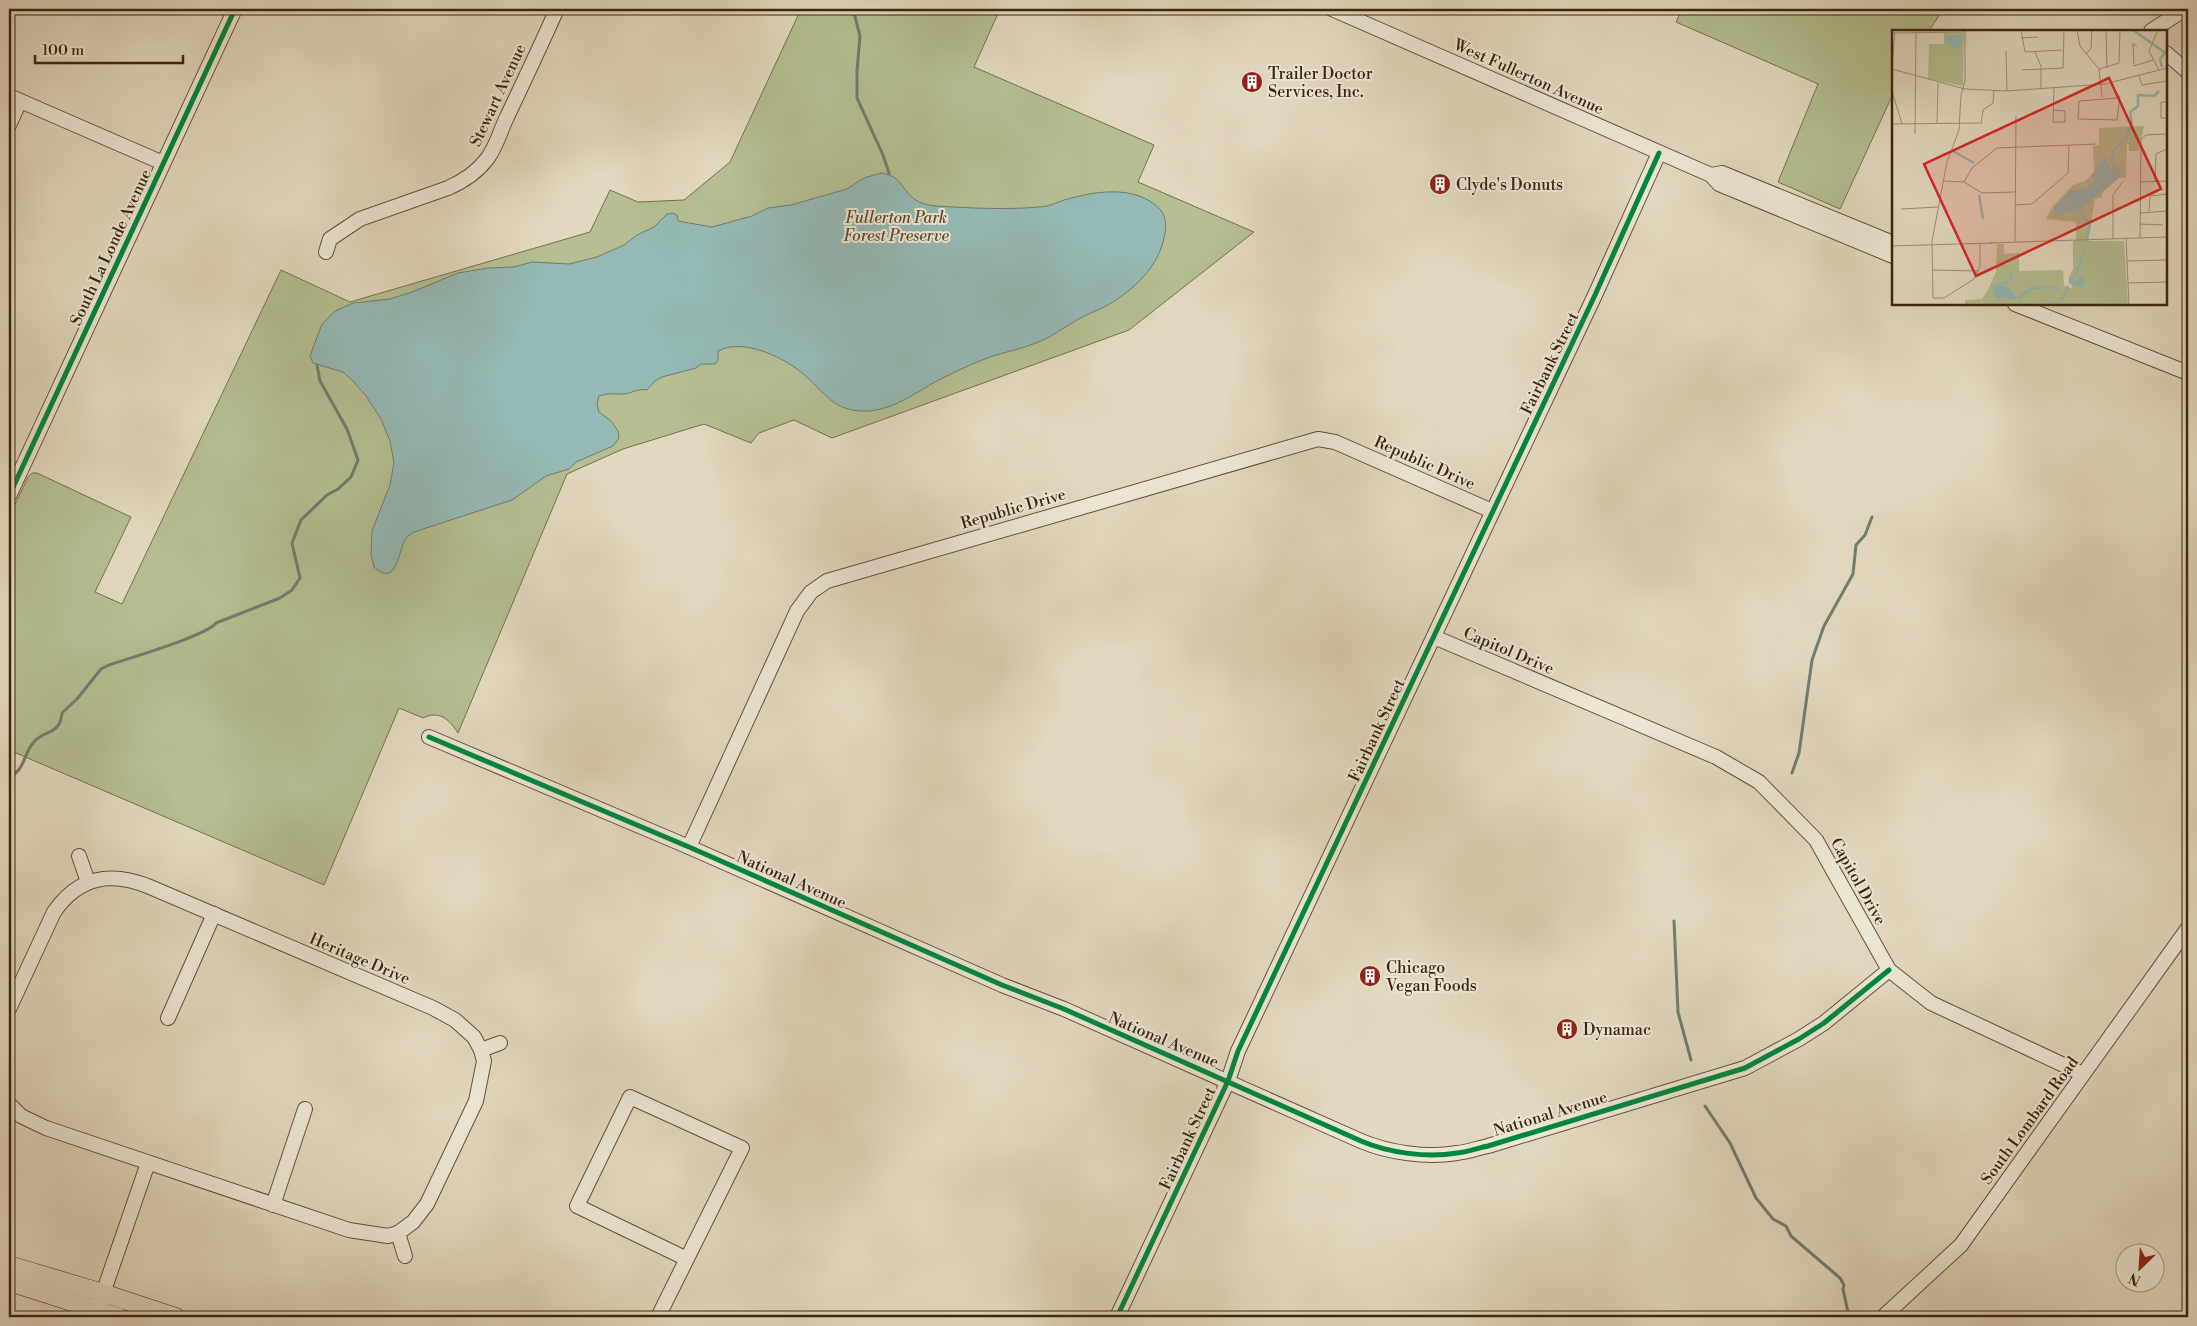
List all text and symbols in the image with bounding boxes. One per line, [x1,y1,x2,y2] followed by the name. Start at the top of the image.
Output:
[1892,30,2167,305] inset map
[35,32,182,64] scale bar
[1450,34,1607,119] street label: West Fullerton Avenue
[42,41,84,60] text: 100 m
[465,41,530,150] street label: Stewart Avenue
[1268,64,1373,102] place label: Trailer Doctor Services, Inc.
[1240,70,1264,94] building icon: Trailer Doctor Services, Inc.
[66,166,156,329] street label: South La Londe Avenue
[1428,172,1452,196] building icon: Clyde's Donuts
[1456,175,1563,195] place label: Clyde's Donuts
[843,208,949,246] park label: Fullerton Park Forest Preserve
[1516,309,1583,418] street label: Fairbank Street
[1371,432,1478,494] street label: Republic Drive
[958,484,1068,534] street label: Republic Drive
[1460,623,1557,679] street label: Capitol Drive
[1344,675,1410,785] street label: Fairbank Street
[1826,834,1890,929] street label: Capitol Drive
[734,847,850,913] street label: National Avenue
[306,929,413,989] street label: Heritage Drive
[1385,958,1477,996] place label: Chicago Vegan Foods
[1358,964,1382,988] building icon: Chicago Vegan Foods
[1105,1008,1222,1072] street label: National Avenue
[1555,1017,1579,1041] building icon: Dynamac
[1583,1020,1651,1040] place label: Dynamac
[1977,1053,2083,1188] street label: South Lombard Road
[1155,1083,1221,1193] street label: Fairbank Street
[1491,1087,1610,1141] street label: National Avenue
[2114,1244,2164,1294] north arrow
[2126,1268,2144,1289] text: N

